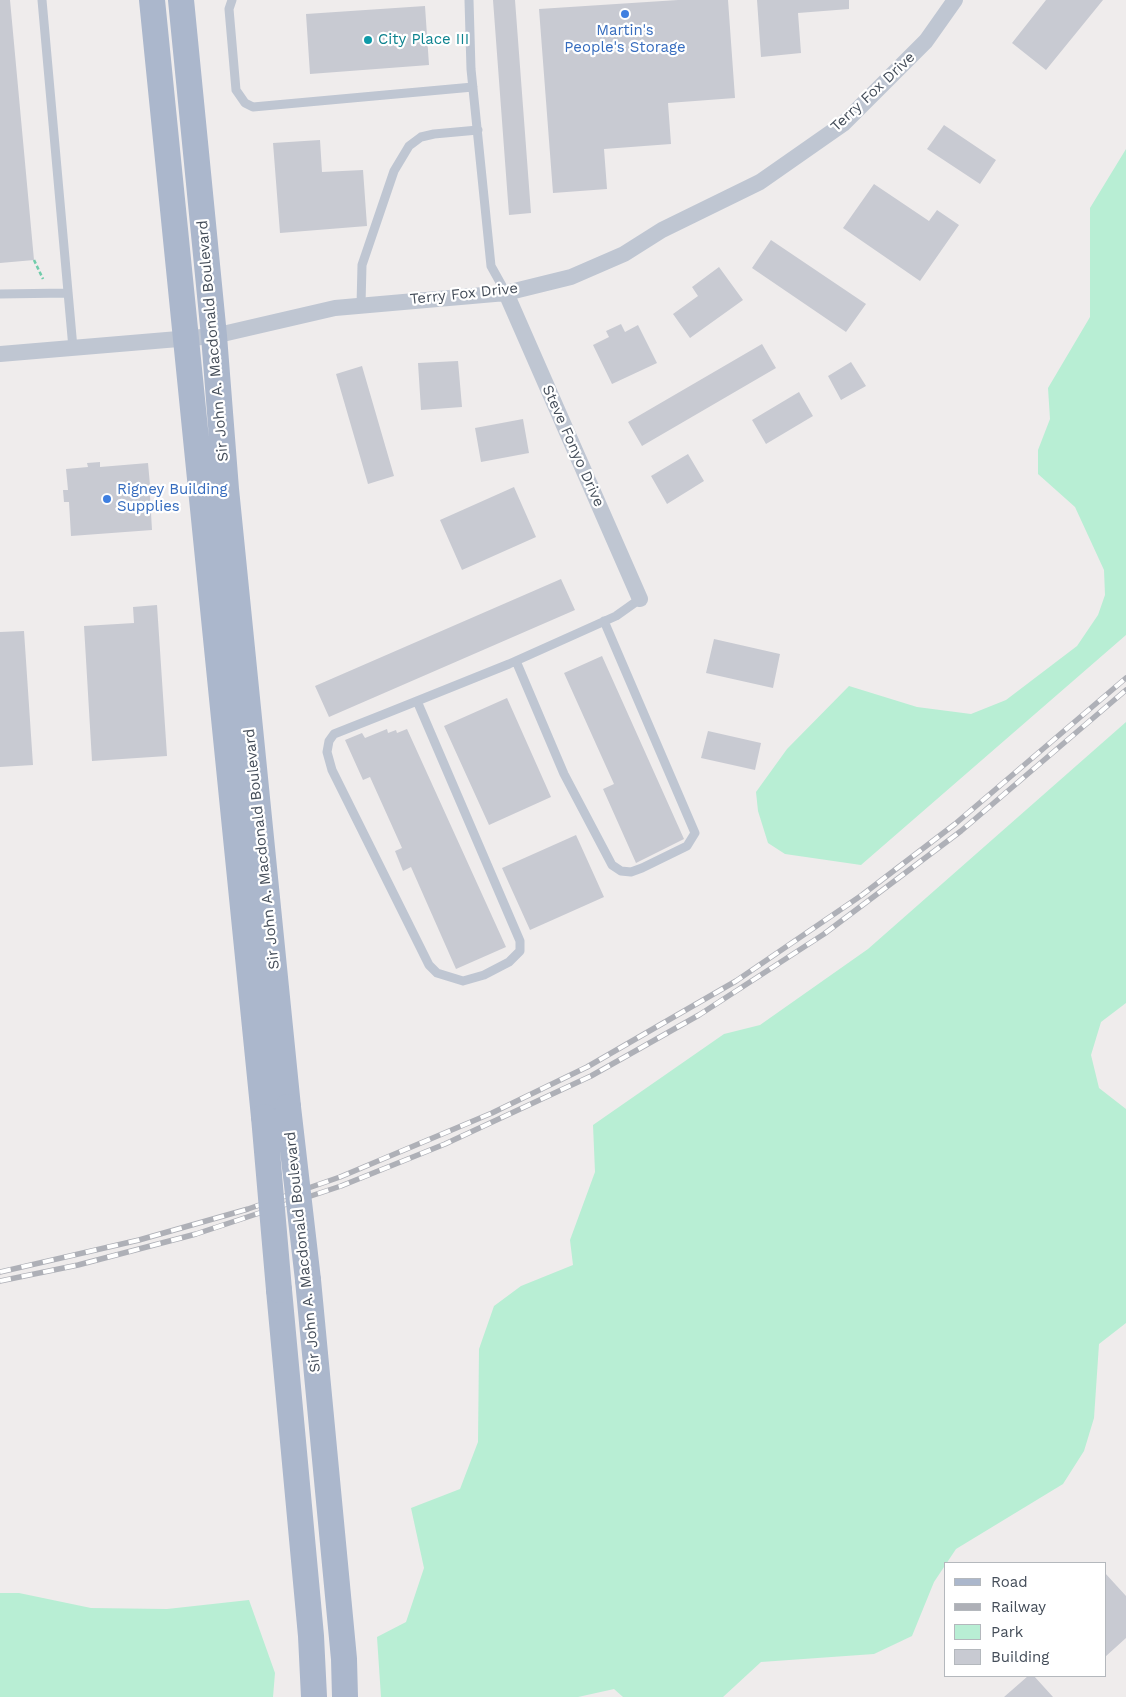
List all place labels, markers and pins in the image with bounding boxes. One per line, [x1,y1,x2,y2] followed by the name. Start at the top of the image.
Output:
[619,8,631,20] marker: Martin's People's Storage
[564,22,686,57] place label: Martin's People's Storage
[378,31,469,49] place label: City Place III
[362,34,374,46] marker: City Place III
[117,481,228,516] place label: Rigney Building Supplies
[101,493,113,505] marker: Rigney Building Supplies

